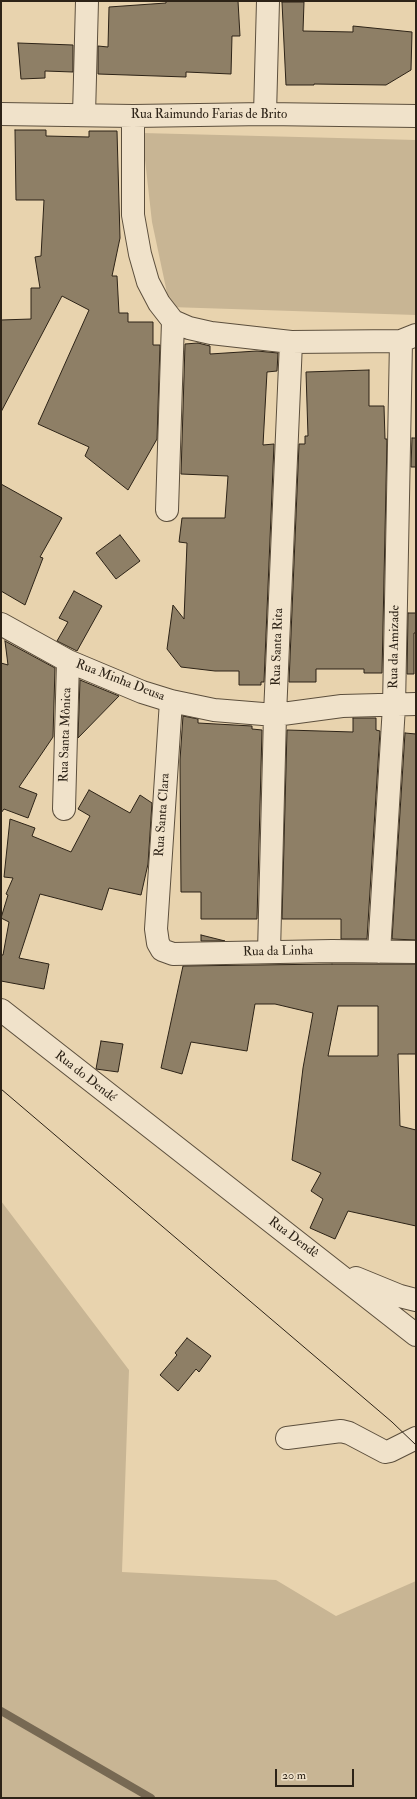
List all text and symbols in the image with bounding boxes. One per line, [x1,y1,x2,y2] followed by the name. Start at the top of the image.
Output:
[131,107,287,123] street label: Rua Raimundo Farias de Brito
[386,605,404,689] street label: Rua da Amizade
[269,608,287,686] street label: Rua Santa Rita
[73,657,167,705] street label: Rua Minha Deusa
[57,687,75,783] street label: Rua Santa Mônica
[152,773,174,857] street label: Rua Santa Clara
[243,944,313,960] street label: Rua da Linha
[51,1048,119,1106] street label: Rua do Dendé
[265,1214,321,1262] street label: Rua Dendê
[277,1761,356,1787] scale bar
[282,1768,306,1783] text: 20 m

